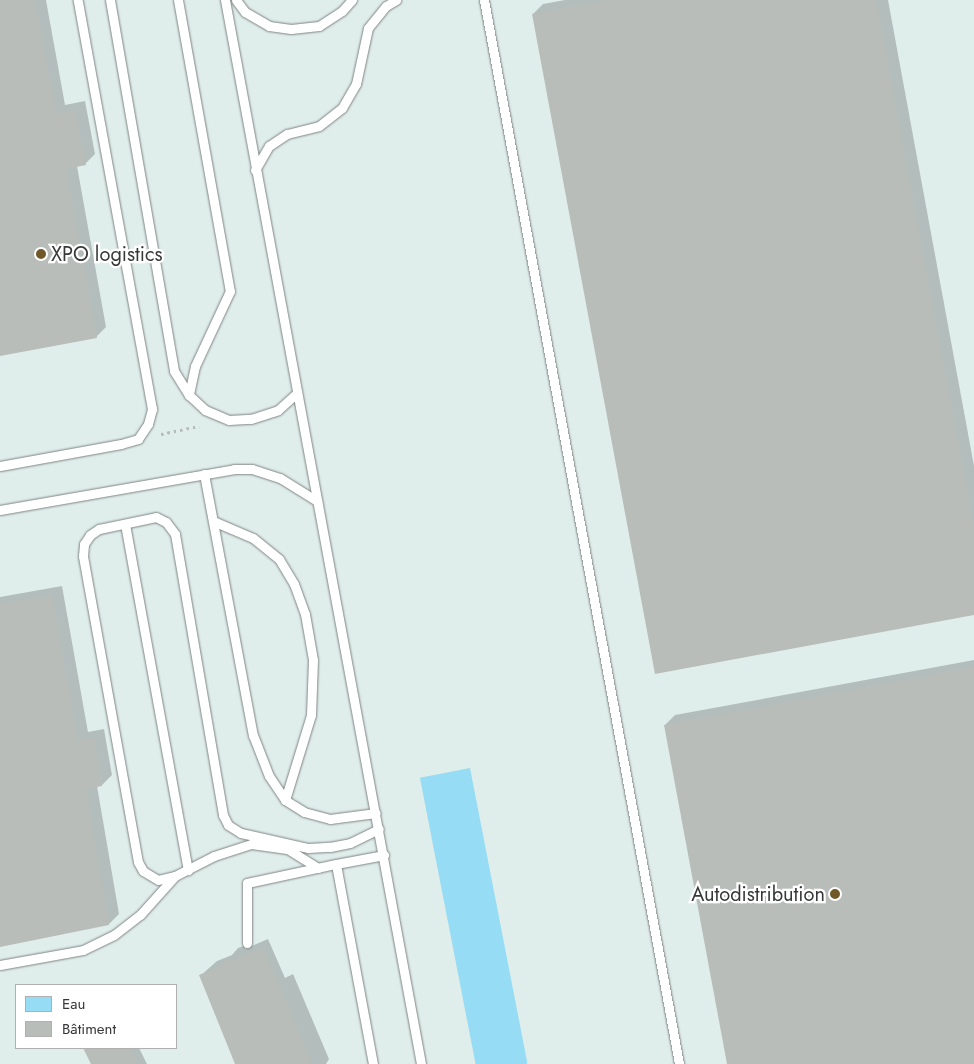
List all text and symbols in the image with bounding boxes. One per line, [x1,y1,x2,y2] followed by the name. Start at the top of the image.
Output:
[51,242,163,266] place label: XPO logistics
[35,248,47,260] marker: XPO logistics
[691,882,825,906] place label: Autodistribution
[829,888,841,900] marker: Autodistribution
[15,984,178,1049] legend
[62,993,85,1015] text: Eau
[62,1018,116,1040] text: Bâtiment

